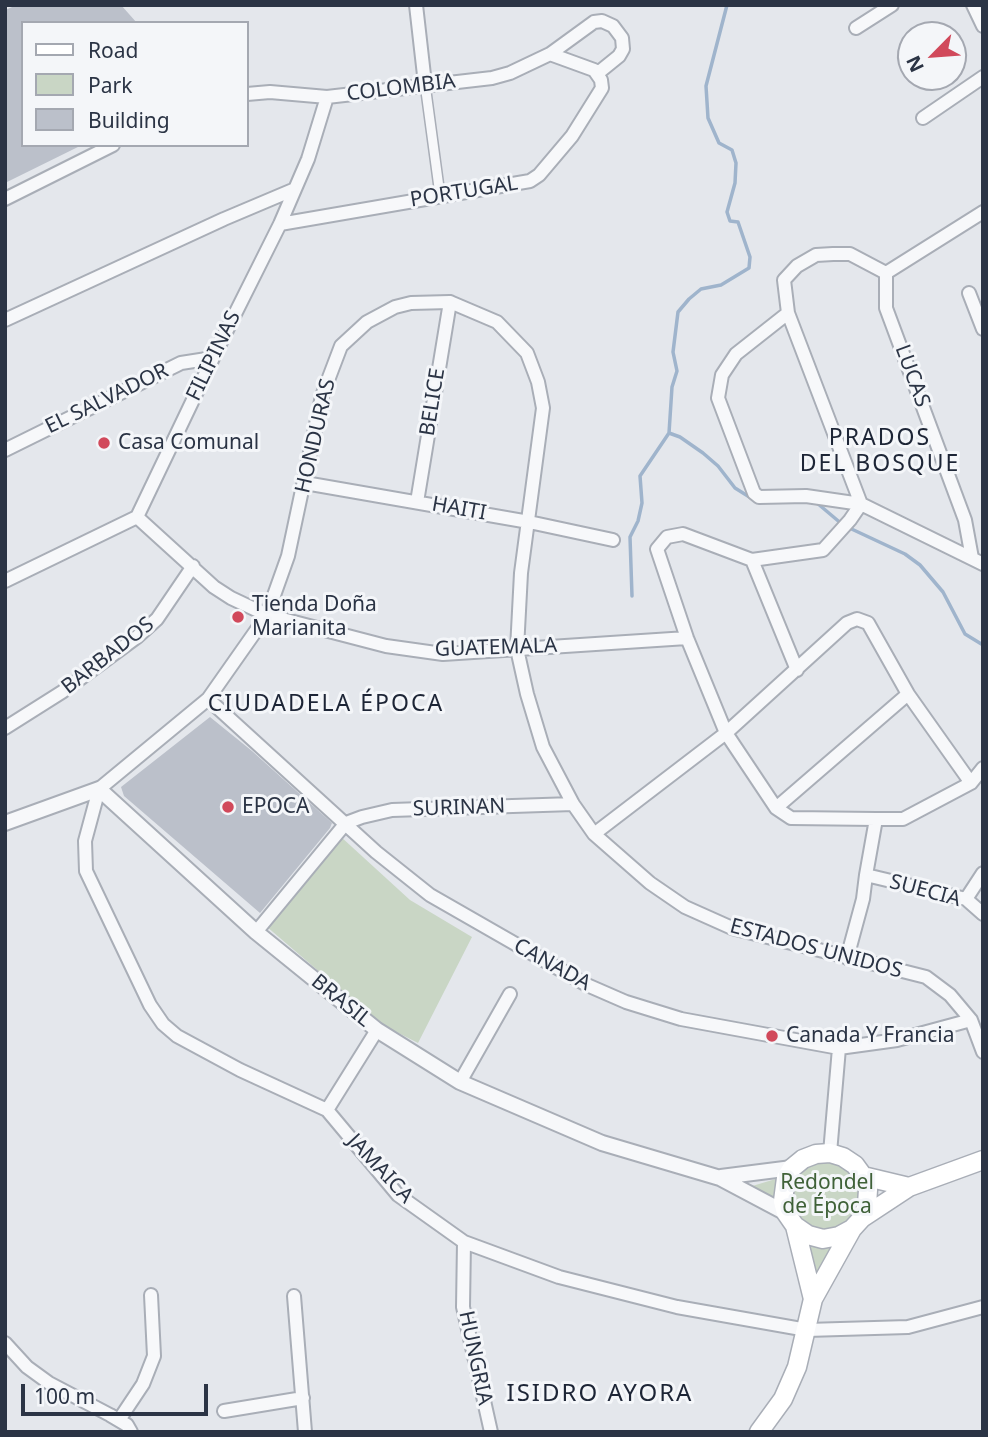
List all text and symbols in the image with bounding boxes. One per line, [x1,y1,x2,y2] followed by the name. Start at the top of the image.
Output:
[21,21,248,147] legend
[897,21,967,91] north arrow
[88,36,138,64] text: Road
[900,52,930,77] text: N
[345,69,457,107] street label: COLOMBIA
[88,71,132,99] text: Park
[88,106,170,134] text: Building
[408,171,520,213] street label: PORTUGAL
[181,307,247,405] street label: FILIPINAS
[889,341,935,411] street label: LUCAS
[41,358,173,440] street label: EL SALVADOR
[415,366,451,438] street label: BELICE
[291,376,341,496] street label: HONDURAS
[801,424,959,478] district label: PRADOS DEL BOSQUE
[118,430,259,456] place label: Casa Comunal
[96,435,112,451] marker: Casa Comunal
[430,492,488,526] street label: HAITI
[252,592,377,642] place label: Tienda Doña Marianita
[230,609,246,625] marker: Tienda Doña Marianita
[57,612,159,700] street label: BARBADOS
[434,633,558,663] street label: GUATEMALA
[210,690,442,718] district label: CIUDADELA ÉPOCA
[242,794,309,820] place label: EPOCA
[412,794,506,822] street label: SURINAN
[220,799,236,815] marker: EPOCA
[887,869,963,913] street label: SUECIA
[727,914,905,984] street label: ESTADOS UNIDOS
[509,934,595,996] street label: CANADA
[306,969,376,1033] street label: BRASIL
[786,1023,955,1049] place label: Canada Y Francia
[764,1028,780,1044] marker: Canada Y Francia
[342,1129,418,1209] street label: JAMAICA
[780,1170,874,1220] park label: Redondel de Época
[453,1309,497,1407] street label: HUNGRIA
[24,1370,212,1414] scale bar
[508,1380,692,1408] district label: ISIDRO AYORA
[34,1382,95,1410] text: 100 m

